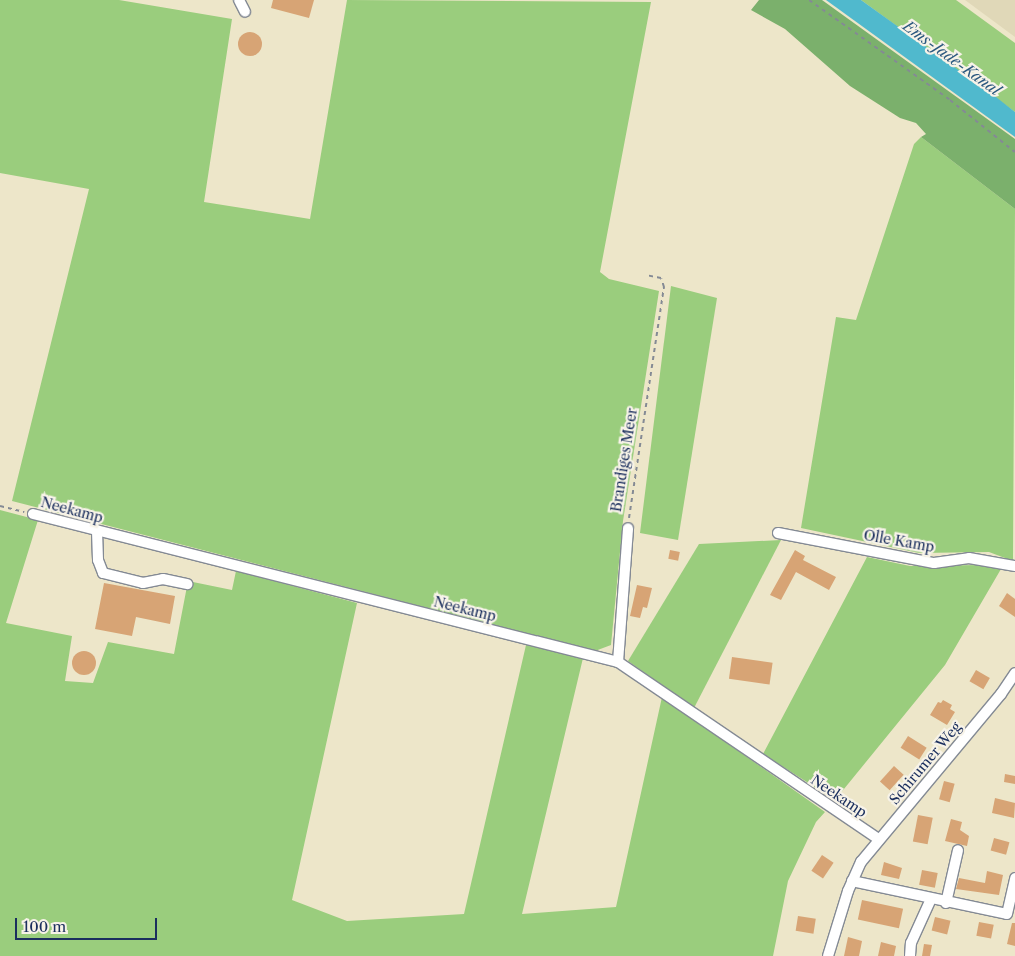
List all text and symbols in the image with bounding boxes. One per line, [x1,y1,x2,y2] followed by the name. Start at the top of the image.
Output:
[900,17,1004,99] water label: Ems-Jade-Kanal
[607,407,641,513] street label: Brandiges Meer
[39,494,105,526] street label: Neekamp
[862,527,936,555] street label: Olle Kamp
[432,593,498,625] street label: Neekamp
[885,718,965,808] street label: Schirumer Weg
[808,771,870,821] street label: Neekamp
[18,908,160,940] scale bar
[23,917,66,936] text: 100 m

